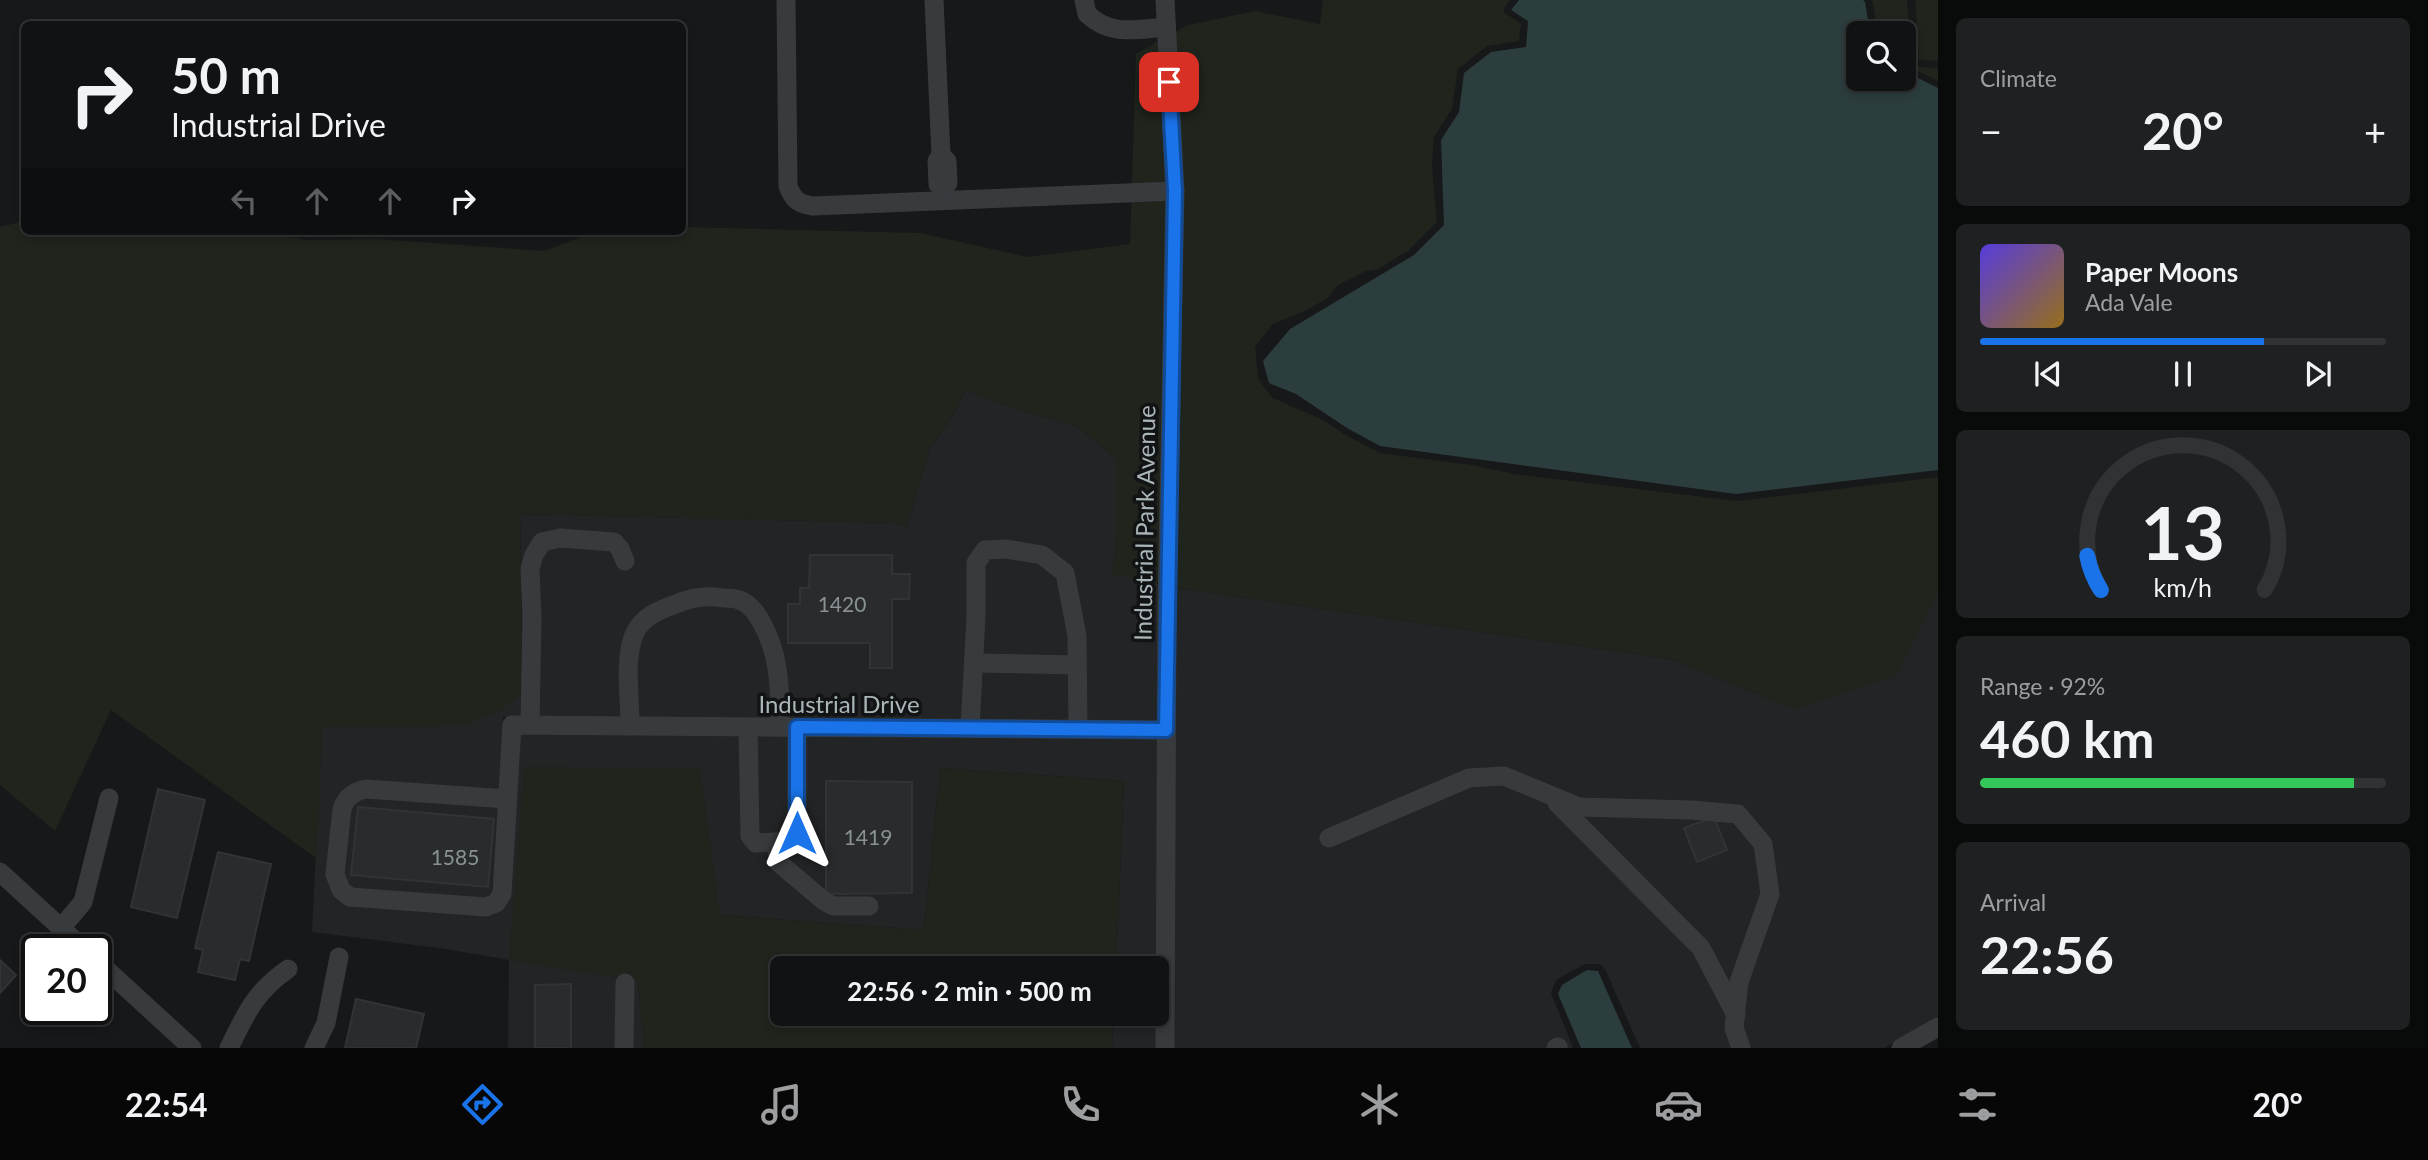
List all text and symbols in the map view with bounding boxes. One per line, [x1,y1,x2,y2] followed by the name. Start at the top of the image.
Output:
[1846,21,1916,91] map controls
[1846,21,1916,91] button: search
[171,46,281,104] text: 50 m
[56,49,147,140] icon: right
[1139,52,1199,112] pin
[1150,63,1188,101] icon: arrive
[1980,64,2057,92] text: Climate
[2142,99,2224,161] text: 20°
[171,105,386,144] text: Industrial Drive
[1980,108,2002,154] text: −
[2364,108,2386,154] text: +
[225,182,263,220] icon: left
[298,182,336,220] icon: ahead
[371,182,409,220] icon: ahead
[444,182,482,220] icon: right
[2085,256,2238,288] text: Paper Moons
[2085,288,2173,316] text: Ada Vale
[2029,355,2067,393] icon: previous
[2164,355,2202,393] icon: pause
[2299,355,2337,393] icon: next
[1127,405,1161,641] street label: Industrial Park Avenue
[2141,488,2225,576] text: 13
[2154,572,2212,602] text: km/h
[818,591,866,616] house number: 1420
[1980,672,2105,700] text: Range · 92%
[758,689,920,718] street label: Industrial Drive
[1980,707,2154,769] text: 460 km
[760,796,834,870] position arrow
[844,824,892,849] house number: 1419
[431,844,479,869] house number: 1585
[1980,888,2046,916] text: Arrival
[1980,923,2114,985] text: 22:56
[21,934,112,1025] speed limit sign: 20
[847,975,1092,1007] text: 22:56 · 2 min · 500 m
[458,1080,507,1129] icon: directions
[757,1080,806,1129] icon: music
[1056,1080,1105,1129] icon: phone
[1355,1080,1404,1129] icon: climate
[1654,1080,1703,1129] icon: car
[1953,1080,2002,1129] icon: filters
[125,1085,208,1124] text: 22:54
[2252,1085,2303,1124] text: 20°

